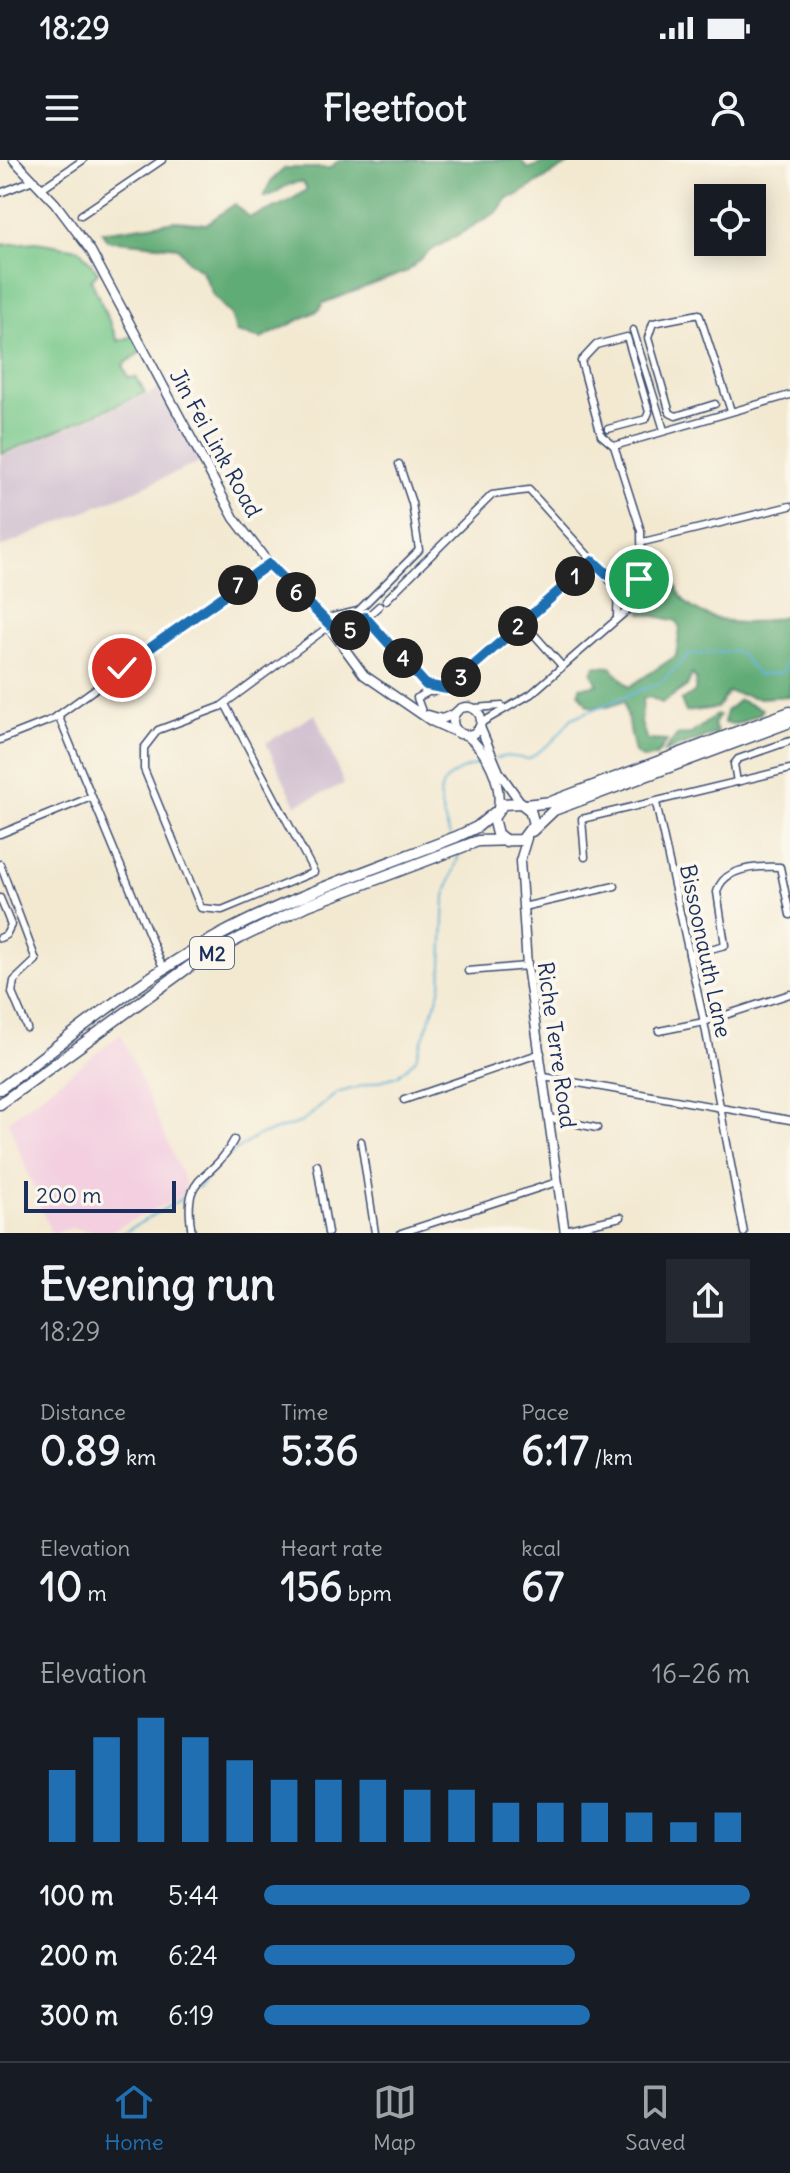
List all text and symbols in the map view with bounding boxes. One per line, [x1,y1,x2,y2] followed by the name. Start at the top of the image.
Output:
[40,9,110,47] text: 18:29
[40,86,84,130] icon: menu
[323,86,467,131] text: Fleetfoot
[706,86,750,130] icon: person
[694,184,766,256] map controls
[694,184,766,256] button: locate
[164,364,268,522] street label: Jin Fei Link Road
[605,545,673,613] pin
[555,556,595,596] pin: 1
[617,557,661,601] icon: arrive
[571,562,579,590] text: 1
[218,565,258,605] pin: 7
[233,571,243,599] text: 7
[276,572,316,612] pin: 6
[290,578,302,606] text: 6
[498,606,538,646] pin: 2
[330,610,370,650] pin: 5
[512,612,524,640] text: 2
[344,616,356,644] text: 5
[88,634,156,702] pin
[383,638,423,678] pin: 4
[397,644,409,672] text: 4
[100,646,144,690] icon: check
[441,657,481,697] pin: 3
[455,663,467,691] text: 3
[674,862,738,1040] street label: Bissoonauth Lane
[190,937,234,969] road number: M2
[531,960,583,1130] street label: Riche Terre Road
[24,1177,176,1213] scale bar
[36,1181,102,1209] text: 200 m
[40,1257,275,1312] text: Evening run
[666,1259,750,1343] button: share
[40,1315,100,1348] text: 18:29
[40,1398,126,1426] text: Distance
[281,1398,328,1426] text: Time
[521,1398,569,1426] text: Pace
[40,1426,121,1476] text: 0.89
[281,1426,359,1476] text: 5:36
[521,1426,589,1476] text: 6:17
[121,1443,156,1471] text: km
[589,1443,633,1471] text: /km
[40,1534,130,1562] text: Elevation
[281,1534,383,1562] text: Heart rate
[521,1534,561,1562] text: kcal
[40,1562,82,1612] text: 10
[281,1562,343,1612] text: 156
[521,1562,564,1612] text: 67
[82,1579,107,1607] text: m
[343,1579,392,1607] text: bpm
[40,1657,147,1690] text: Elevation
[652,1657,750,1690] text: 16–26 m
[40,1879,114,1912] text: 100 m
[168,1879,219,1912] text: 5:44
[40,1939,117,1972] text: 200 m
[168,1939,218,1972] text: 6:24
[40,1999,118,2032] text: 300 m
[168,1999,214,2032] text: 6:19
[104,2080,164,2156] tab: Home
[373,2080,417,2156] tab: Map
[625,2080,686,2156] tab: Saved

